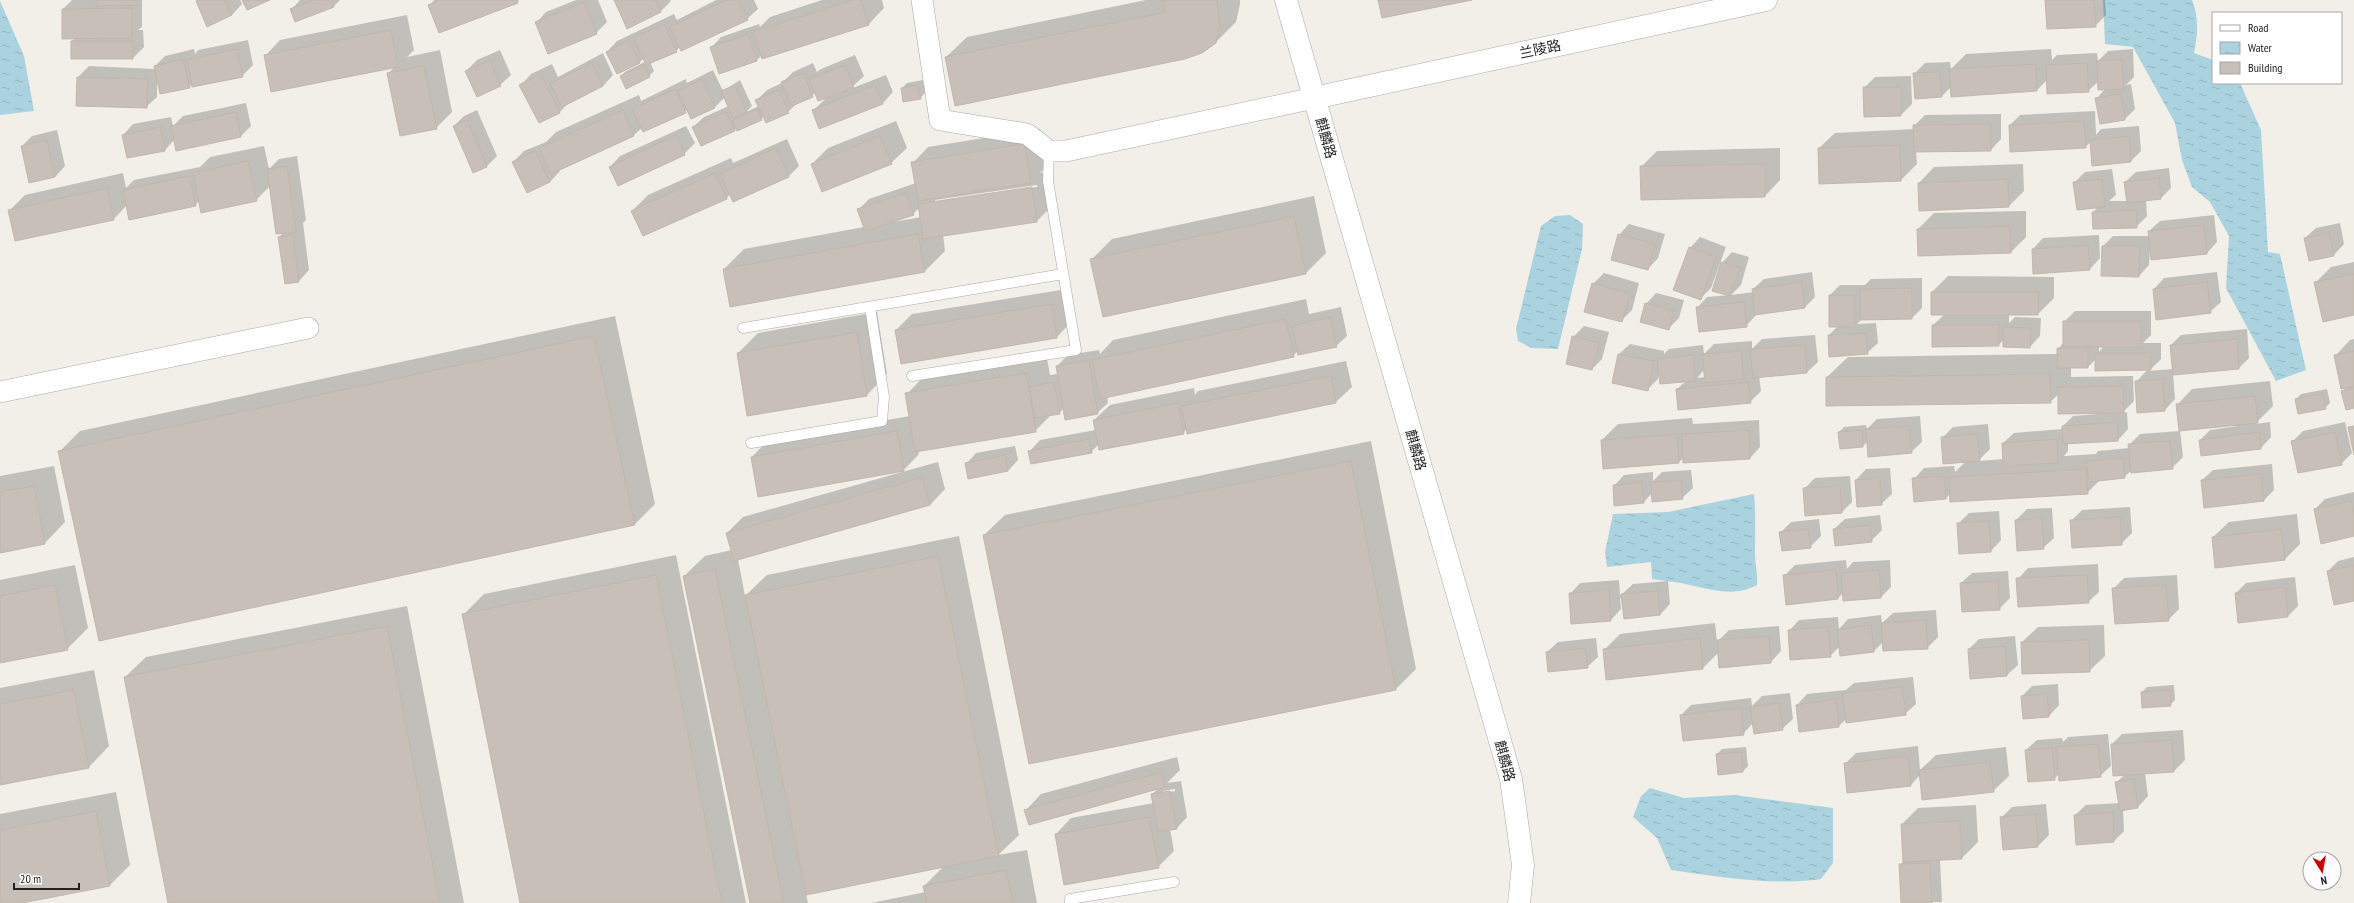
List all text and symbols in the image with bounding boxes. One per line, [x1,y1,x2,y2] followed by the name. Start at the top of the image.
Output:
[2212,12,2342,84] legend
[2248,20,2268,35] text: Road
[1518,36,1562,62] street label: 兰陵路
[2248,40,2273,55] text: Water
[2248,60,2283,75] text: Building
[1312,115,1340,161] street label: 麒麟路
[1402,427,1430,473] street label: 麒麟路
[1491,738,1519,784] street label: 麒麟路
[2302,851,2342,891] north arrow
[14,865,79,891] scale bar
[20,871,41,886] text: 20 m
[2320,873,2328,888] text: N

